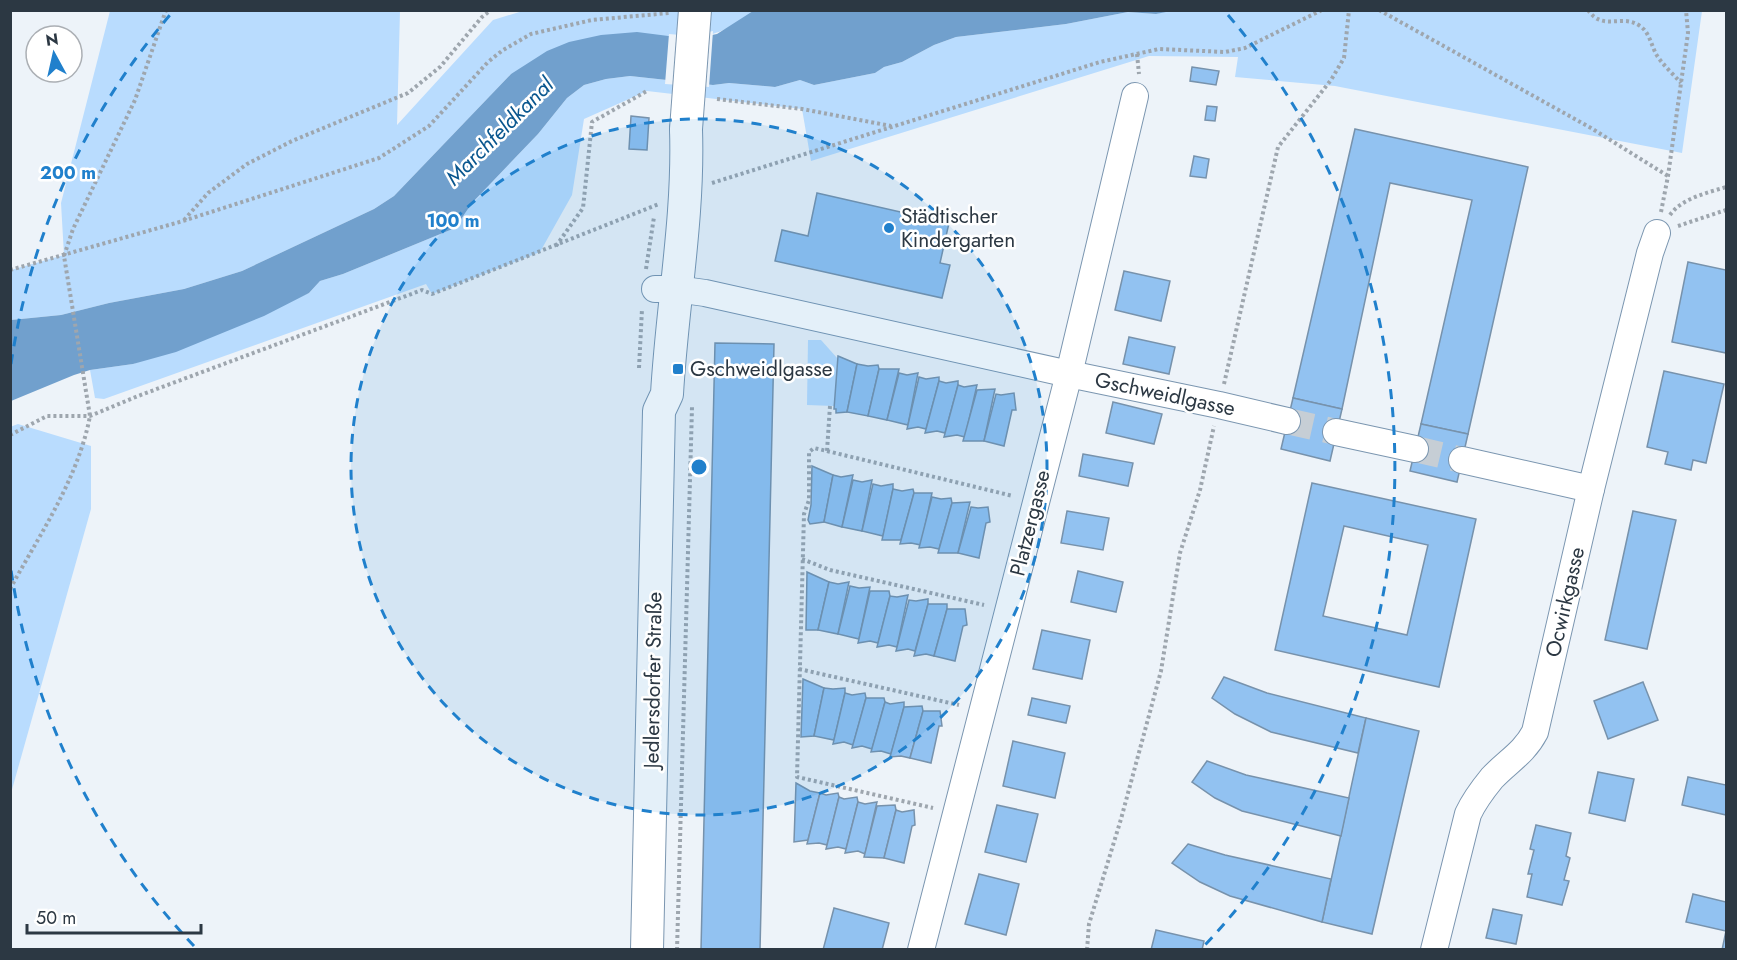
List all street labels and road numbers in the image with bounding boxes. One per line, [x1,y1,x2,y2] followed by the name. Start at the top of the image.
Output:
[1092,365,1238,424] street label: Gschweidlgasse
[1002,467,1058,579] street label: Platzergasse
[1538,544,1592,660] street label: Ocwirkgasse
[636,591,670,772] street label: Jedlersdorfer Straße

